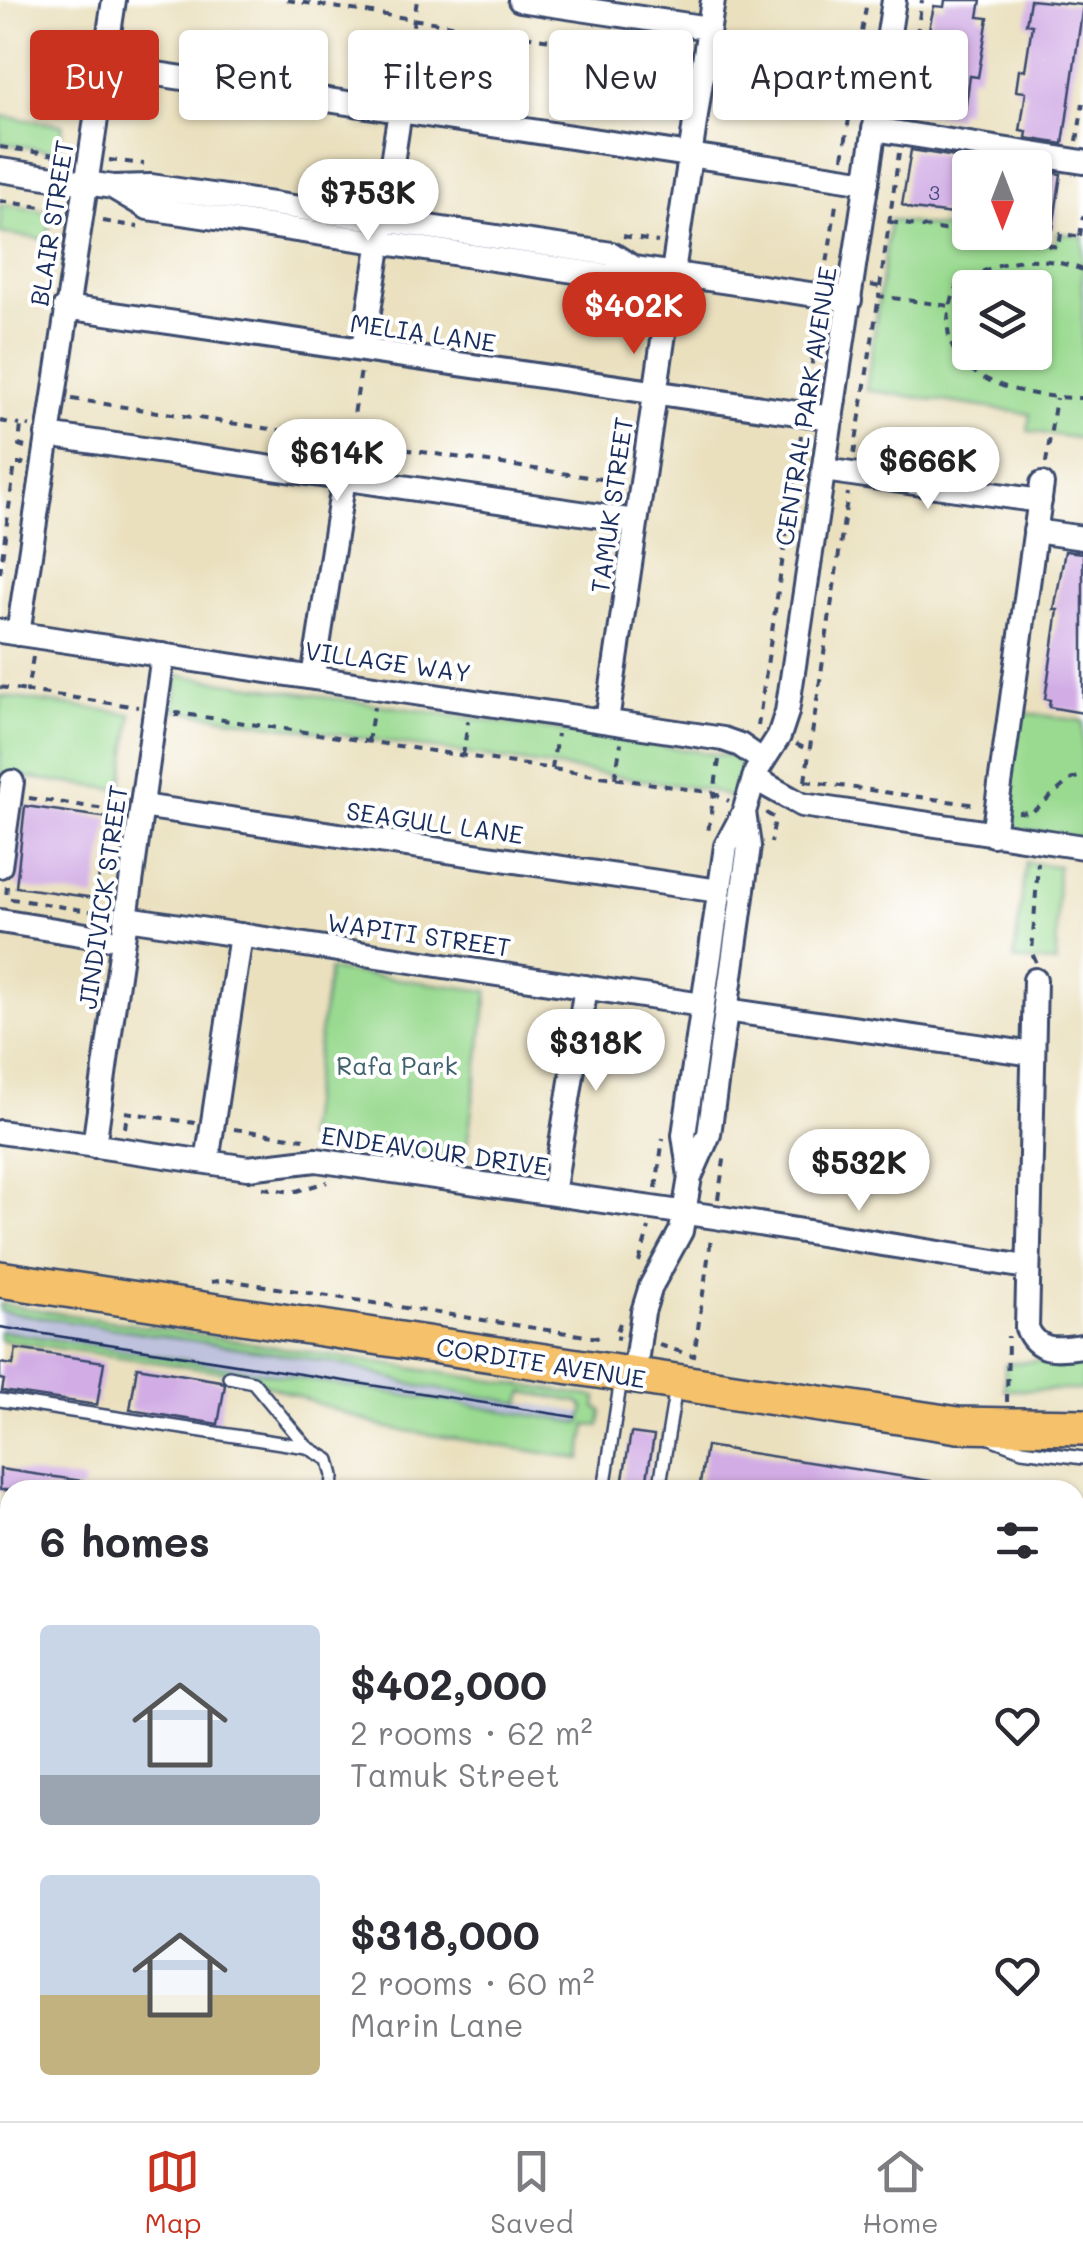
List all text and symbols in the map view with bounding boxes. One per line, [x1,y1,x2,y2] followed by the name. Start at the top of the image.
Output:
[30,30,159,120] chip: Buy
[179,30,328,120] chip: Rent
[348,30,529,120] chip: Filters
[549,30,693,120] chip: New
[713,30,968,120] chip: Apartment
[22,138,80,308] street label: BLAIR STREET
[952,150,1052,250] north arrow
[952,150,1052,370] map controls
[298,159,438,244] pin: $753K
[320,170,416,212] text: $753K
[928,179,940,205] house number: 3
[767,264,843,548] street label: CENTRAL PARK AVENUE
[952,270,1052,370] button: layers
[564,272,704,357] pin: $402K
[584,283,684,325] text: $402K
[348,306,498,358] street label: MELIA LANE
[583,415,639,595] street label: TAMUK STREET
[267,419,407,504] pin: $614K
[858,427,998,512] pin: $666K
[290,430,384,472] text: $614K
[879,438,977,480] text: $666K
[303,634,473,688] street label: VILLAGE WAY
[70,783,134,1011] street label: JINDIVICK STREET
[344,794,526,850] street label: SEAGULL LANE
[325,905,513,963] street label: WAPITI STREET
[526,1009,666,1094] pin: $318K
[549,1020,643,1062] text: $318K
[336,1049,458,1081] park label: Rafa Park
[319,1118,551,1182] street label: ENDEAVOUR DRIVE
[789,1129,929,1214] pin: $532K
[811,1140,907,1182] text: $532K
[434,1330,648,1394] street label: CORDITE AVENUE
[40,1513,210,1568] text: 6 homes
[990,1513,1045,1568] icon: filters
[350,1656,547,1711] text: $402,000
[120,1665,240,1785] icon: home
[990,1698,1045,1753] icon: heart
[350,1711,593,1753] text: 2 rooms · 62 m²
[350,1753,560,1795] text: Tamuk Street
[350,1906,540,1961] text: $318,000
[120,1915,240,2035] icon: home
[990,1948,1045,2003] icon: heart
[350,1961,594,2003] text: 2 rooms · 60 m²
[350,2003,524,2045] text: Marin Lane
[144,2144,201,2240] tab: Map
[490,2144,573,2240] tab: Saved
[862,2144,939,2240] tab: Home

